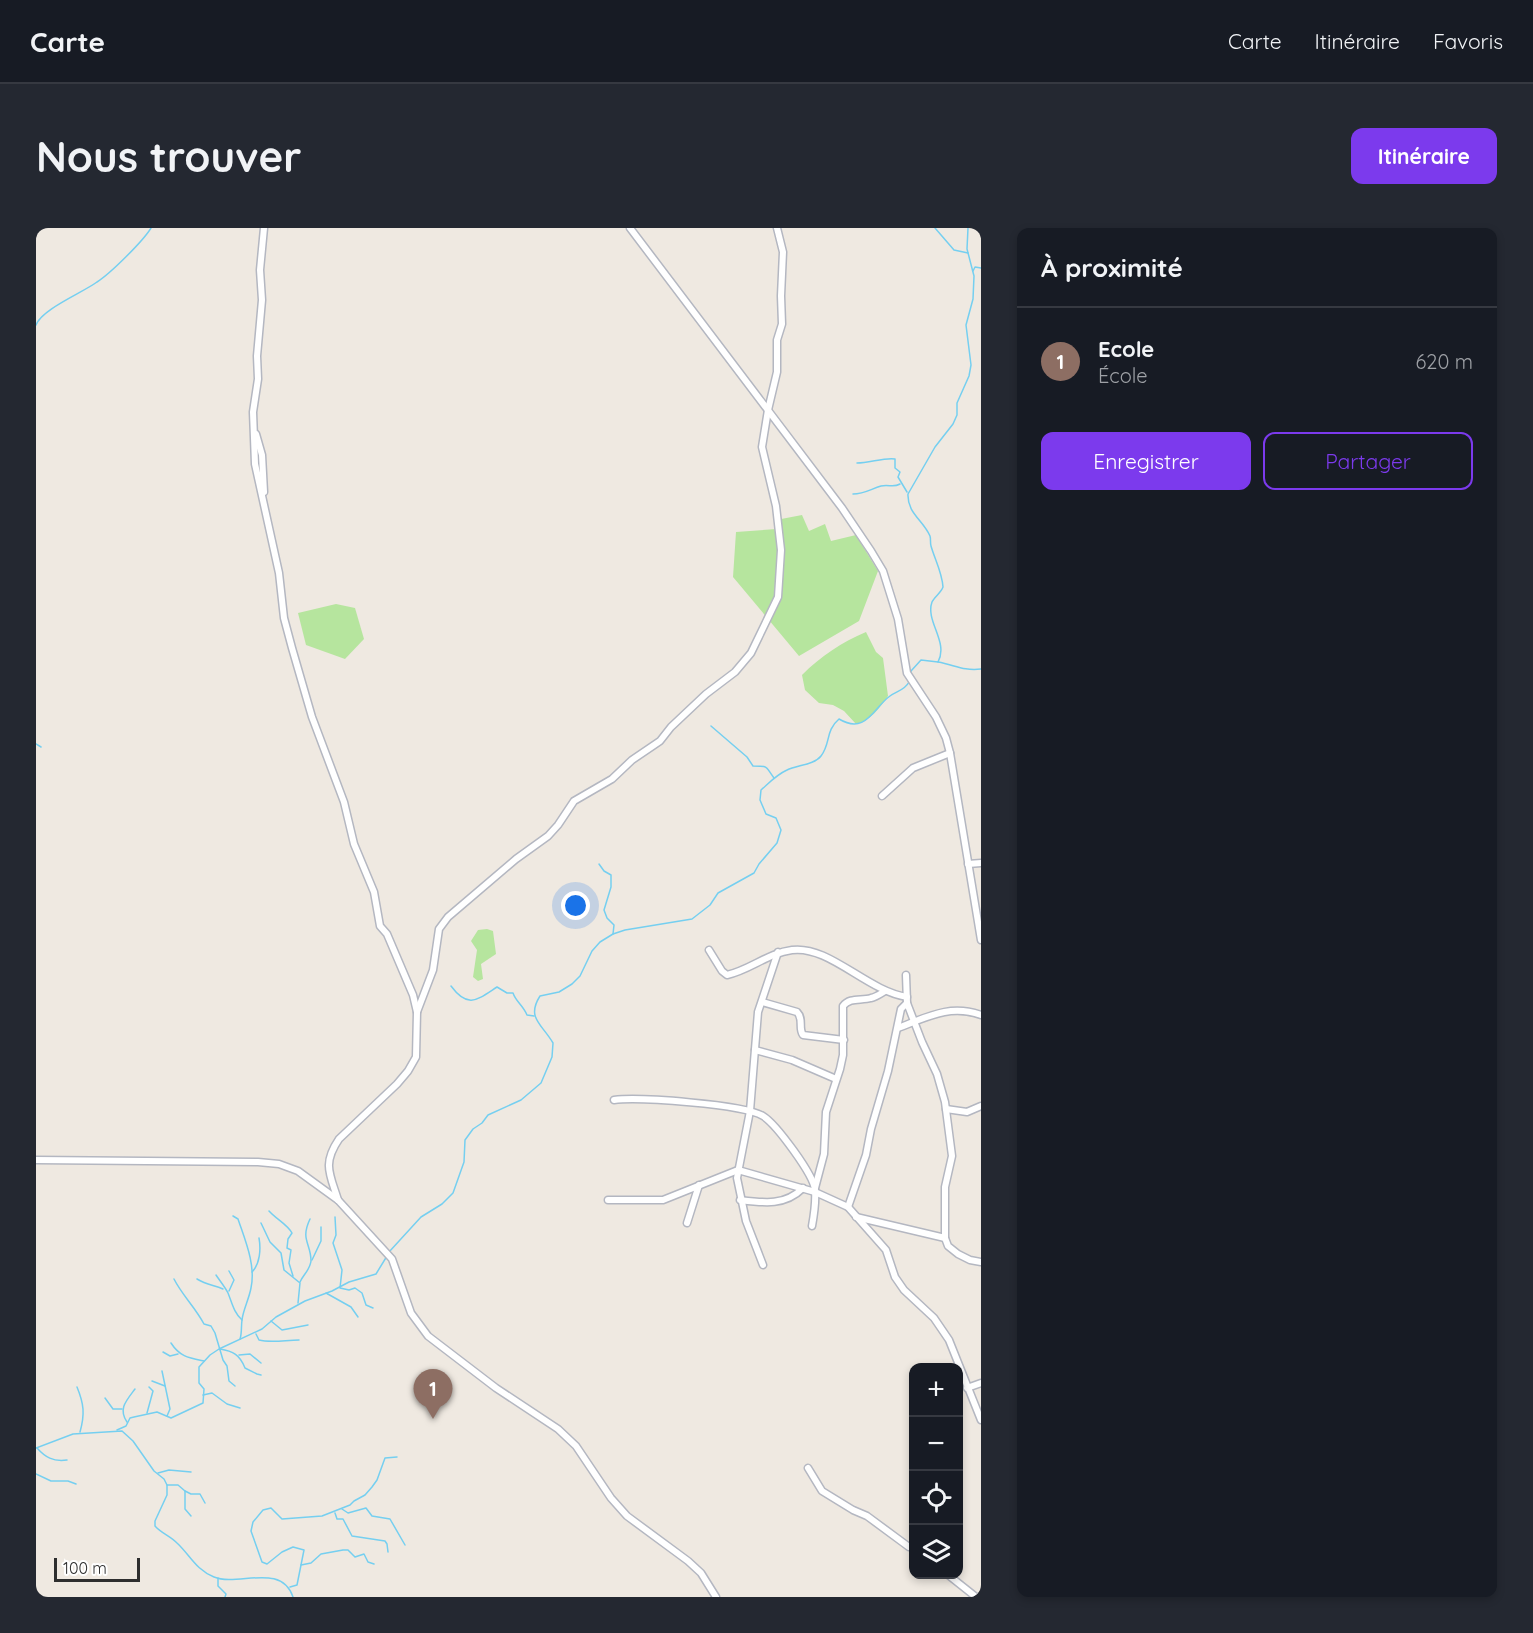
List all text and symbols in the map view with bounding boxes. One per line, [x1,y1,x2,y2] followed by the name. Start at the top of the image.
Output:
[30,24,105,59] text: Carte
[1228,28,1282,54] text: Carte
[1315,28,1400,54] text: Itinéraire
[1433,28,1503,54] text: Favoris
[1351,128,1497,184] button: Itinéraire
[36,130,301,183] text: Nous trouver
[1041,251,1183,284] text: À proximité
[1098,335,1154,363] text: Ecole
[1057,349,1064,374] text: 1
[1416,349,1473,374] text: 620 m
[1098,363,1148,388] text: École
[1041,432,1251,490] button: Enregistrer
[1263,432,1473,490] button: Partager
[561,891,590,920] your location
[909,1363,963,1579] map controls
[909,1363,963,1417] button: +
[414,1370,452,1419] pin: 1
[909,1417,963,1471] button: −
[909,1471,963,1525] button: locate
[909,1525,963,1579] button: layers
[54,1555,140,1582] scale bar
[63,1558,107,1578] text: 100 m

